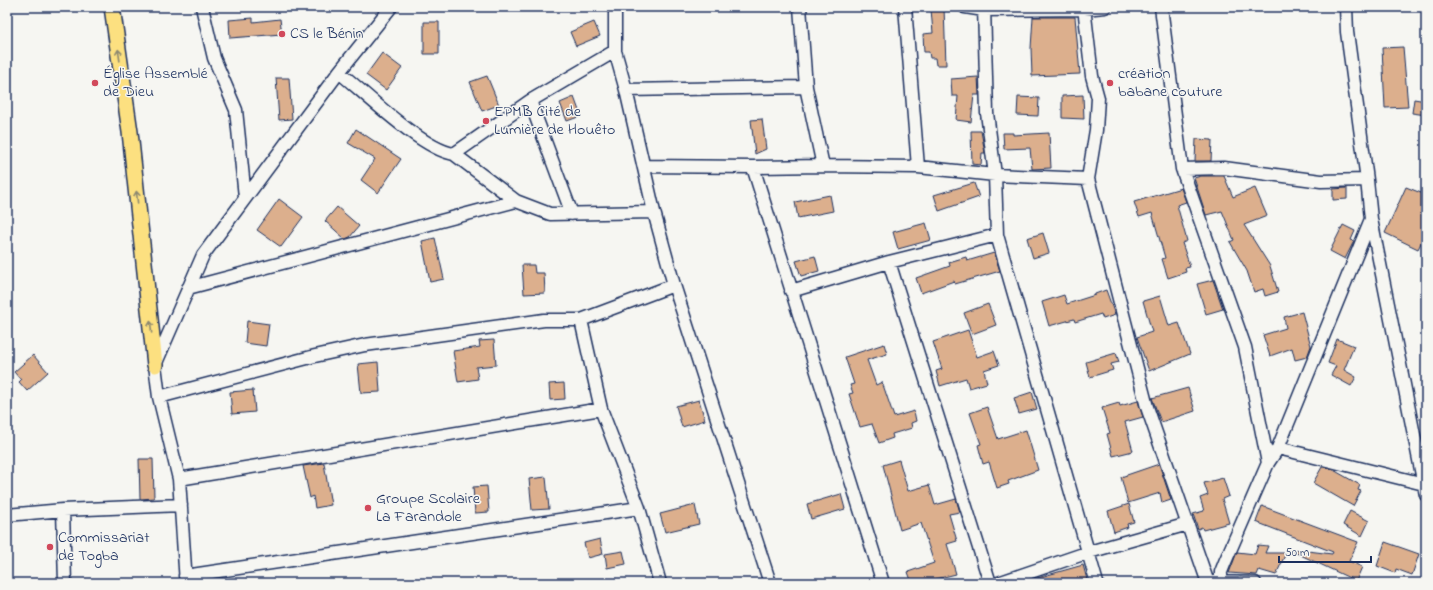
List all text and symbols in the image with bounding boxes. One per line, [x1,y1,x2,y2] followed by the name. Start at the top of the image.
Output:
[290,22,364,46] place label: CS le Bénin
[277,29,287,39] marker: CS le Bénin
[115,49,123,62] one-way arrow
[103,62,209,104] place label: Église Assemblé de Dieu
[1118,62,1223,104] place label: création babane couture
[90,78,100,88] marker: Église Assemblé de Dieu
[1105,78,1115,88] marker: création babane couture
[494,100,615,142] place label: EPMB Cité de Lumière de Houêto
[481,116,491,126] marker: EPMB Cité de Lumière de Houêto
[133,191,141,204] one-way arrow
[147,321,155,334] one-way arrow
[376,487,481,529] place label: Groupe Scolaire La Farandole
[363,503,373,513] marker: Groupe Scolaire La Farandole
[58,526,150,568] place label: Commissariat de Togba
[1279,538,1371,564] scale bar
[45,542,55,552] marker: Commissariat de Togba
[1285,544,1309,562] text: 50 m

